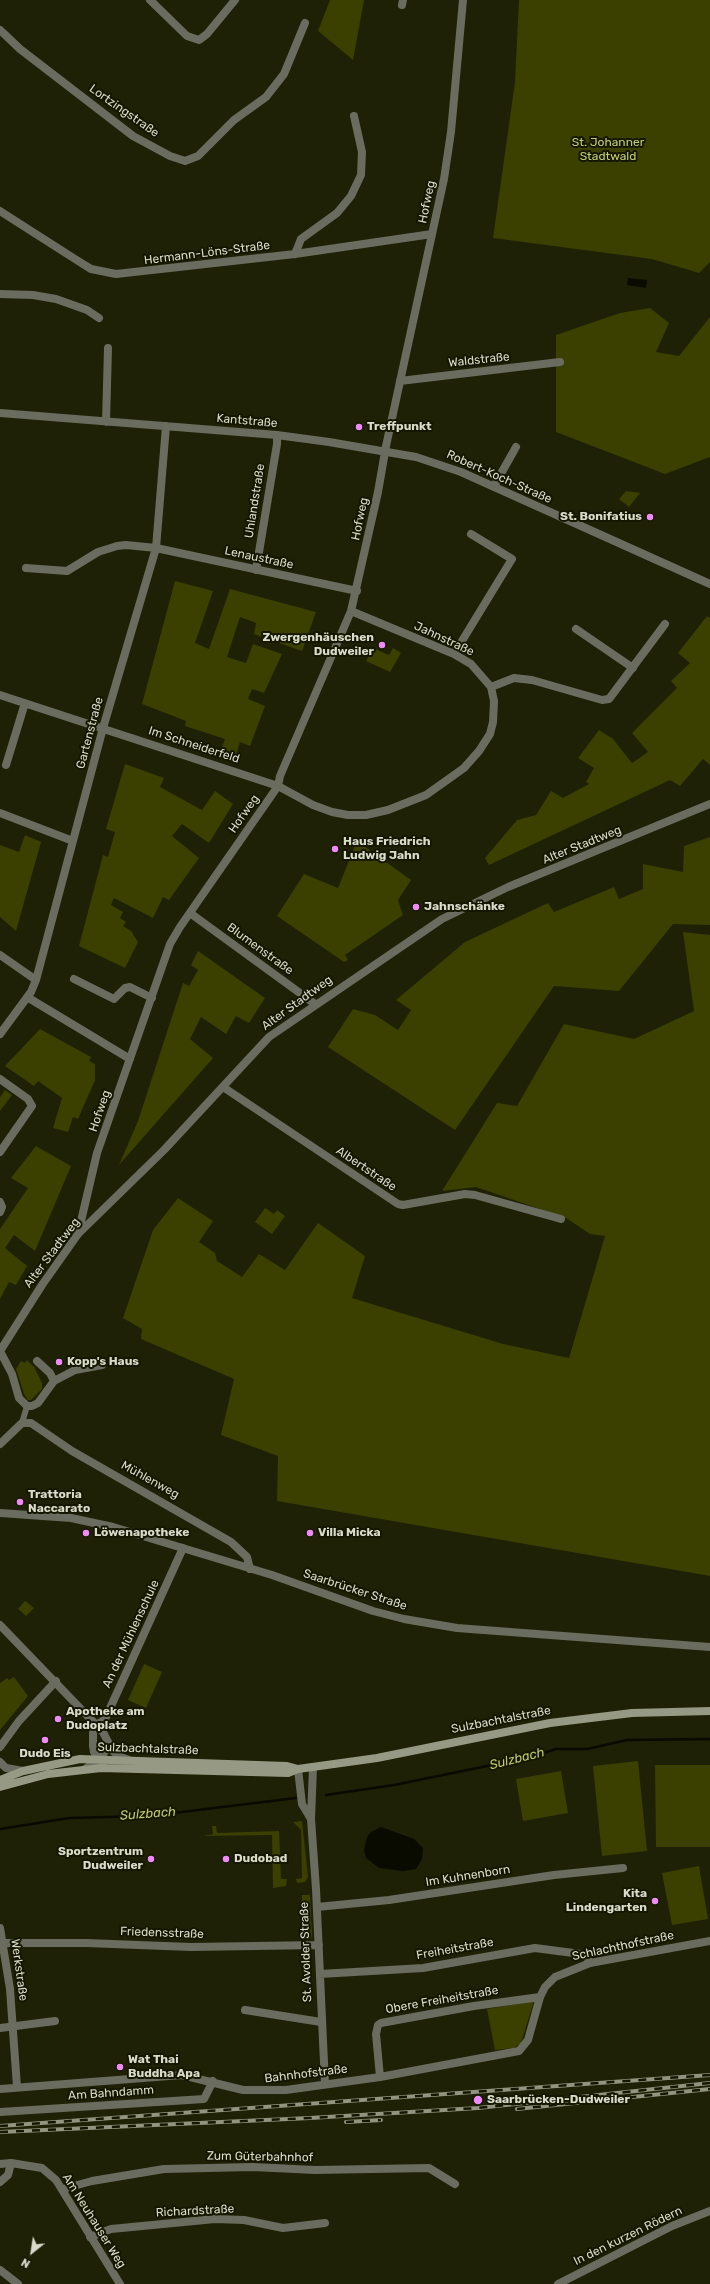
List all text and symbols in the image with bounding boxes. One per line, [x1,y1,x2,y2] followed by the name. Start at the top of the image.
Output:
[86,82,162,140] street label: Lortzingstraße
[572,136,644,164] park label: St. Johanner Stadtwald
[415,179,439,225] street label: Hofweg
[143,238,271,268] street label: Hermann-Löns-Straße
[448,350,510,370] street label: Waldstraße
[216,411,278,431] street label: Kantstraße
[367,420,432,434] place label: Treffpunkt
[354,422,364,432] marker: Treffpunkt
[444,447,554,507] street label: Robert-Koch-Straße
[242,463,268,539] street label: Uhlandstraße
[348,496,372,542] street label: Hofweg
[560,510,642,524] place label: St. Bonifatius
[645,512,655,522] marker: St. Bonifatius
[223,544,295,572] street label: Lenaustraße
[412,619,476,659] street label: Jahnstraße
[263,631,374,659] place label: Zwergenhäuschen Dudweiler
[377,640,387,650] marker: Zwergenhäuschen Dudweiler
[74,696,106,770] street label: Gartenstraße
[147,723,241,767] street label: Im Schneiderfeld
[226,792,262,836] street label: Hofweg
[540,823,624,867] street label: Alter Stadtweg
[343,835,431,863] place label: Haus Friedrich Ludwig Jahn
[330,844,340,854] marker: Haus Friedrich Ludwig Jahn
[424,900,505,914] place label: Jahnschänke
[411,902,421,912] marker: Jahnschänke
[224,920,296,978] street label: Blumenstraße
[259,973,335,1033] street label: Alter Stadtweg
[86,1088,114,1134] street label: Hofweg
[333,1144,399,1194] street label: Albertstraße
[21,1215,83,1291] street label: Alter Stadtweg
[67,1355,139,1369] place label: Kopp's Haus
[54,1357,64,1367] marker: Kopp's Haus
[118,1458,182,1502] street label: Mühlenweg
[28,1488,90,1516] place label: Trattoria Naccarato
[15,1497,25,1507] marker: Trattoria Naccarato
[94,1526,189,1540] place label: Löwenapotheke
[318,1526,381,1540] place label: Villa Micka
[81,1528,91,1538] marker: Löwenapotheke
[305,1528,315,1538] marker: Villa Micka
[301,1566,409,1614] street label: Saarbrücker Straße
[100,1578,162,1690] street label: An der Mühlenschule
[450,1703,552,1737] street label: Sulzbachtalstraße
[66,1705,144,1733] place label: Apotheke am Dudoplatz
[53,1714,63,1724] marker: Apotheke am Dudoplatz
[40,1735,50,1745] marker: Dudo Eis
[97,1740,199,1758] street label: Sulzbachtalstraße
[488,1745,546,1773] water label: Sulzbach
[19,1747,71,1761] place label: Dudo Eis
[119,1804,177,1824] water label: Sulzbach
[58,1845,143,1873] place label: Sportzentrum Dudweiler
[234,1852,287,1866] place label: Dudobad
[146,1854,156,1864] marker: Sportzentrum Dudweiler
[221,1854,231,1864] marker: Dudobad
[425,1862,511,1890] street label: Im Kuhnenborn
[566,1887,647,1915] place label: Kita Lindengarten
[650,1896,660,1906] marker: Kita Lindengarten
[297,1902,315,2002] street label: St. Avolder Straße
[120,1924,204,1942] street label: Friedensstraße
[571,1928,675,1964] street label: Schlachthofstraße
[415,1935,495,1963] street label: Freiheitstraße
[8,1938,30,2002] street label: Werkstraße
[384,1983,500,2017] street label: Obere Freiheitstraße
[128,2053,200,2081] place label: Wat Thai Buddha Apa
[115,2062,125,2072] marker: Wat Thai Buddha Apa
[264,2062,348,2086] street label: Bahnhofstraße
[68,2083,154,2103] street label: Am Bahndamm
[487,2093,630,2107] place label: Saarbrücken-Dudweiler
[472,2094,484,2106] marker: Saarbrücken-Dudweiler
[207,2149,313,2165] street label: Zum Güterbahnhof
[59,2171,129,2271] street label: Am Neuhauser Weg
[155,2202,235,2220] street label: Richardstraße
[571,2203,685,2269] street label: In den kurzen Rödern
[12,2232,52,2272] north arrow
[19,2255,32,2270] text: N

